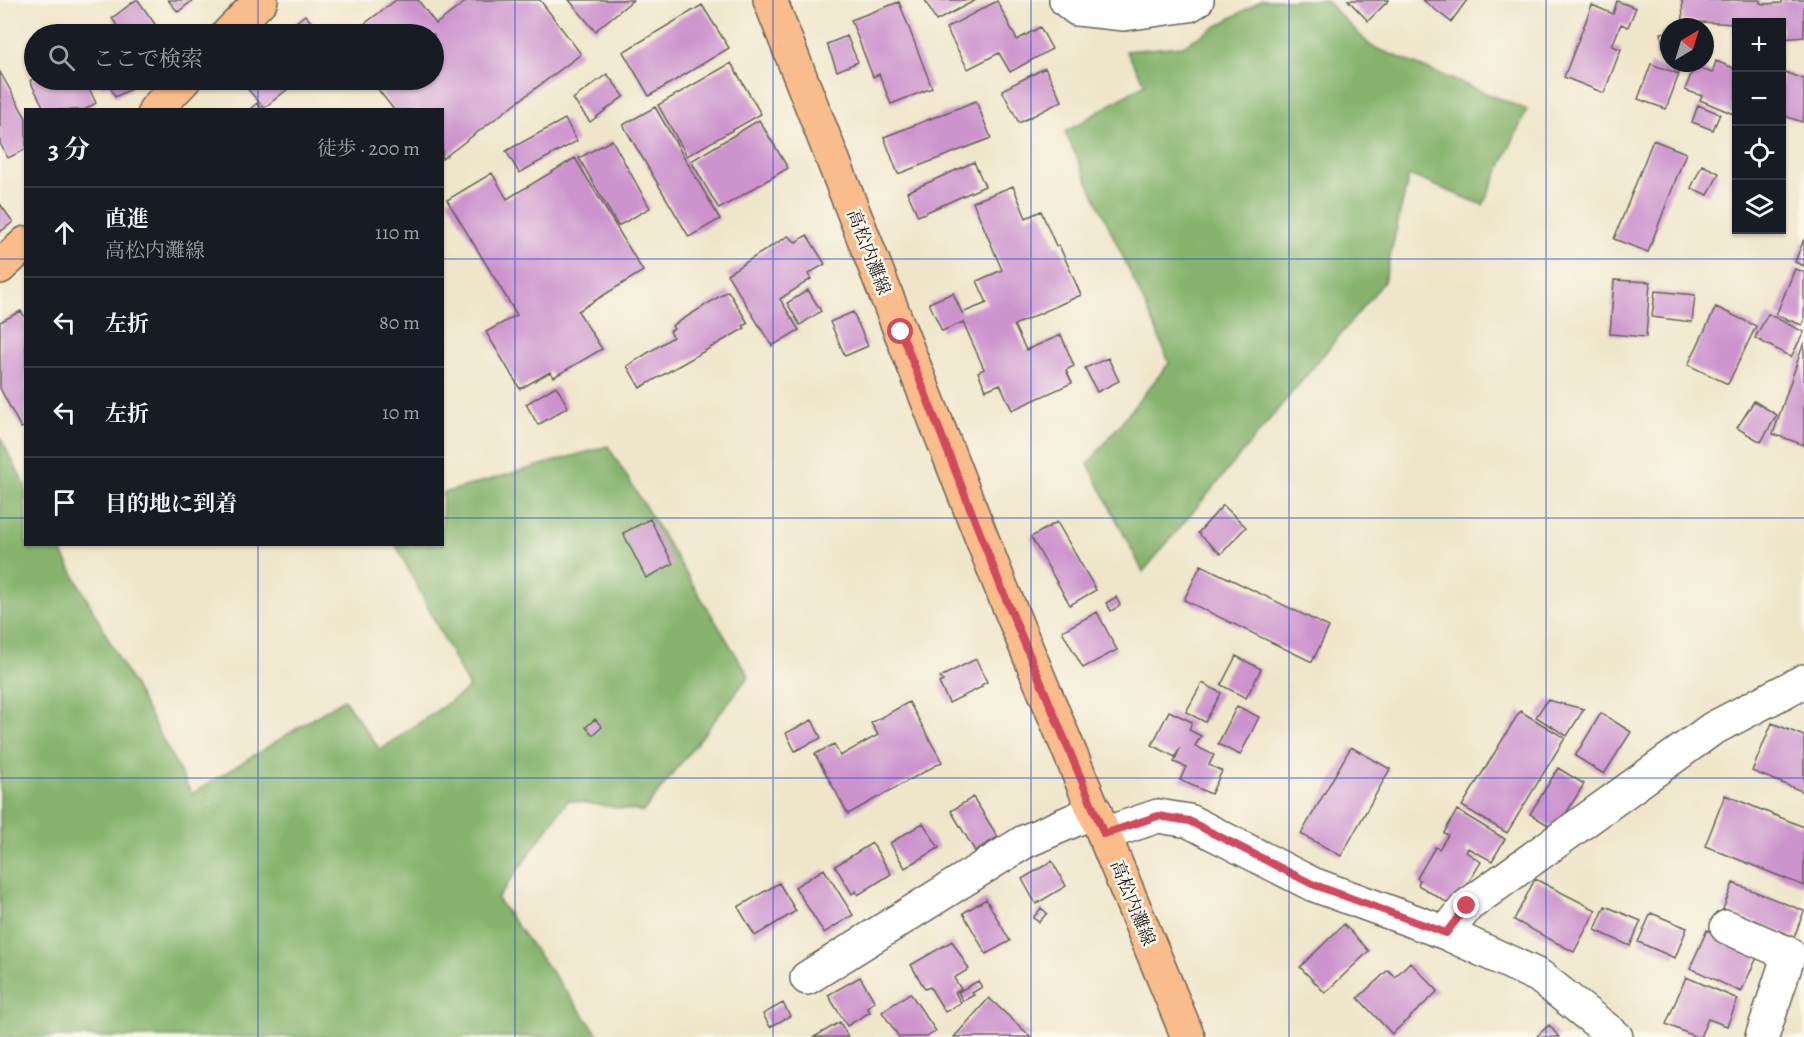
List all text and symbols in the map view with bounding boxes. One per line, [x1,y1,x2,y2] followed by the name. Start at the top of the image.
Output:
[1660,18,1714,72] north arrow
[1732,18,1786,234] map controls
[1732,18,1786,72] button: +
[24,24,444,90] search box
[45,41,78,74] icon: search
[93,44,203,74] text: ここで検索
[1732,72,1786,126] button: −
[1732,126,1786,180] button: locate
[48,132,90,167] text: 3 分
[317,135,420,162] text: 徒歩 · 200 m
[1732,180,1786,234] button: layers
[105,204,149,234] text: 直進
[842,206,896,298] street label: 高松内灘線
[48,216,81,249] icon: ahead
[375,219,420,246] text: 110 m
[105,237,205,264] text: 高松内灘線
[48,306,81,339] icon: left
[105,309,149,339] text: 左折
[379,309,420,336] text: 80 m
[887,318,913,344] route start
[48,396,81,429] icon: left
[105,399,149,429] text: 左折
[382,399,420,426] text: 10 m
[48,486,81,519] icon: arrive
[105,489,237,519] text: 目的地に到着
[1105,857,1161,949] street label: 高松内灘線
[1453,892,1479,918] route end

